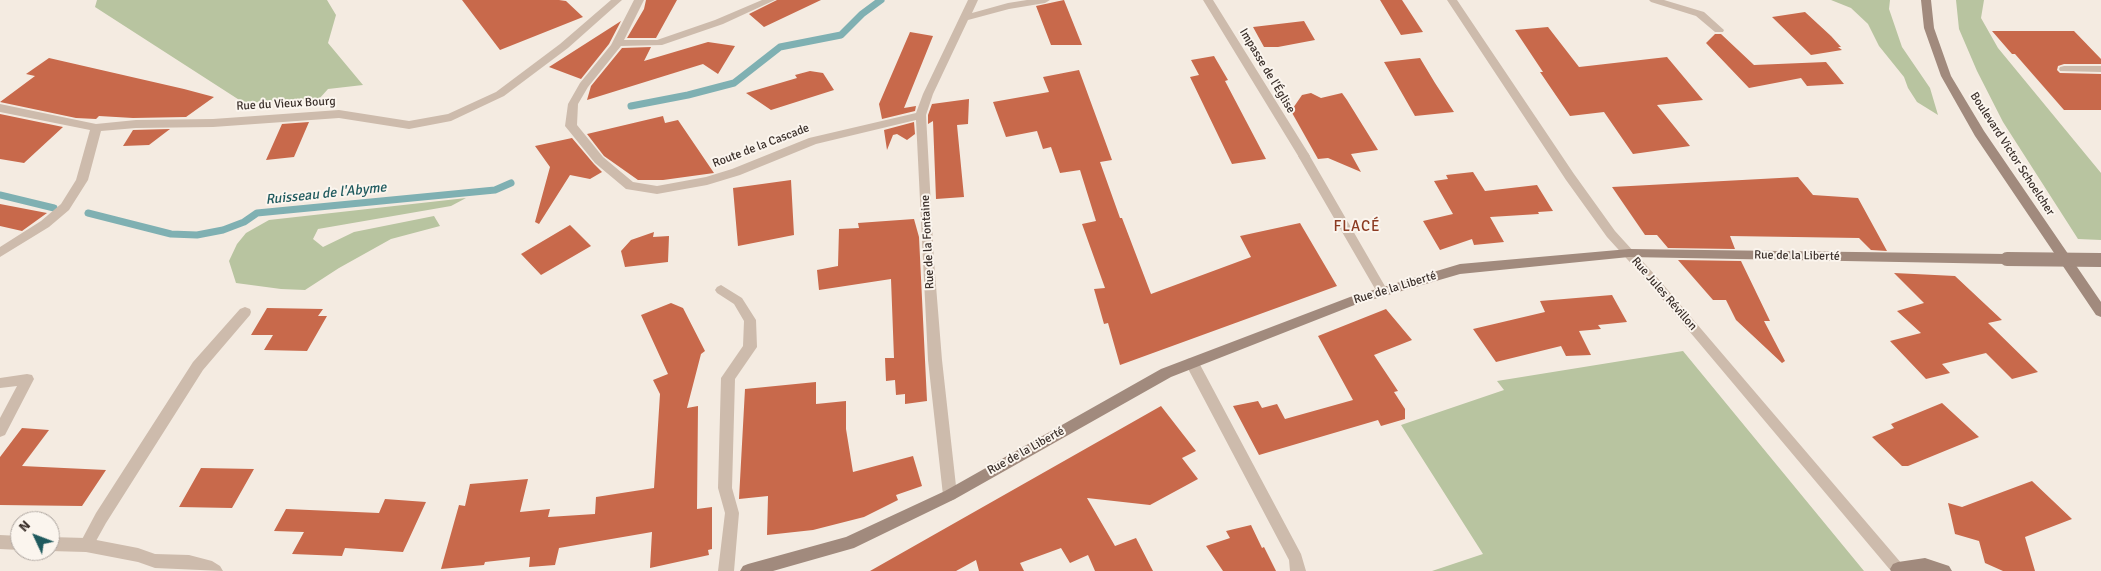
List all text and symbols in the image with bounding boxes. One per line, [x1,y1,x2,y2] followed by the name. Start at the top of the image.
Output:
[1236,26,1298,116] street label: Impasse de l'Église
[1967,89,2057,219] street label: Boulevard Victor Schoelcher
[236,94,336,114] street label: Rue du Vieux Bourg
[711,121,811,171] street label: Route de la Cascade
[265,179,387,209] water label: Ruisseau de l'Abyme
[918,195,938,289] street label: Rue de la Fontaine
[1333,218,1381,236] district label: FLACÉ
[1754,248,1840,264] street label: Rue de la Liberté
[1628,254,1700,334] street label: Rue Jules Révillon
[1352,269,1438,307] street label: Rue de la Liberté
[985,424,1067,478] street label: Rue de la Liberté
[10,511,60,561] north arrow
[15,517,34,535] text: N

